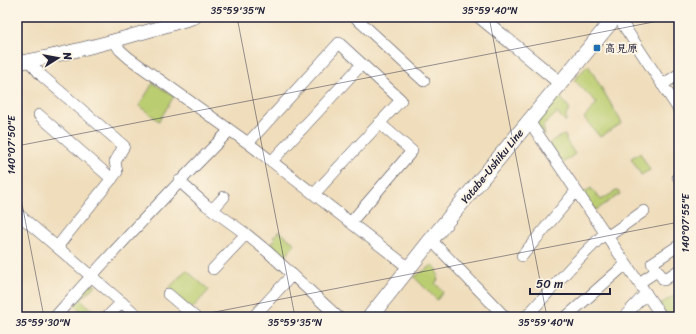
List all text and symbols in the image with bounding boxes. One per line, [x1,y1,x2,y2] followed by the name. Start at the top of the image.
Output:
[211,2,265,20] text: 35°59'35"N
[462,2,518,20] text: 35°59'40"N
[38,38,78,78] north arrow
[605,39,638,58] place label: 高見原
[592,43,602,53] marker: 高見原
[57,50,77,62] text: N
[3,114,21,175] text: 140°07'50"E
[456,124,529,208] street label: Yatabe-Ushiku Line
[677,192,695,252] text: 140°07'55"E
[530,270,610,296] scale bar
[536,273,563,295] text: 50 m
[16,314,70,332] text: 35°59'30"N
[268,314,322,332] text: 35°59'35"N
[518,314,574,332] text: 35°59'40"N

